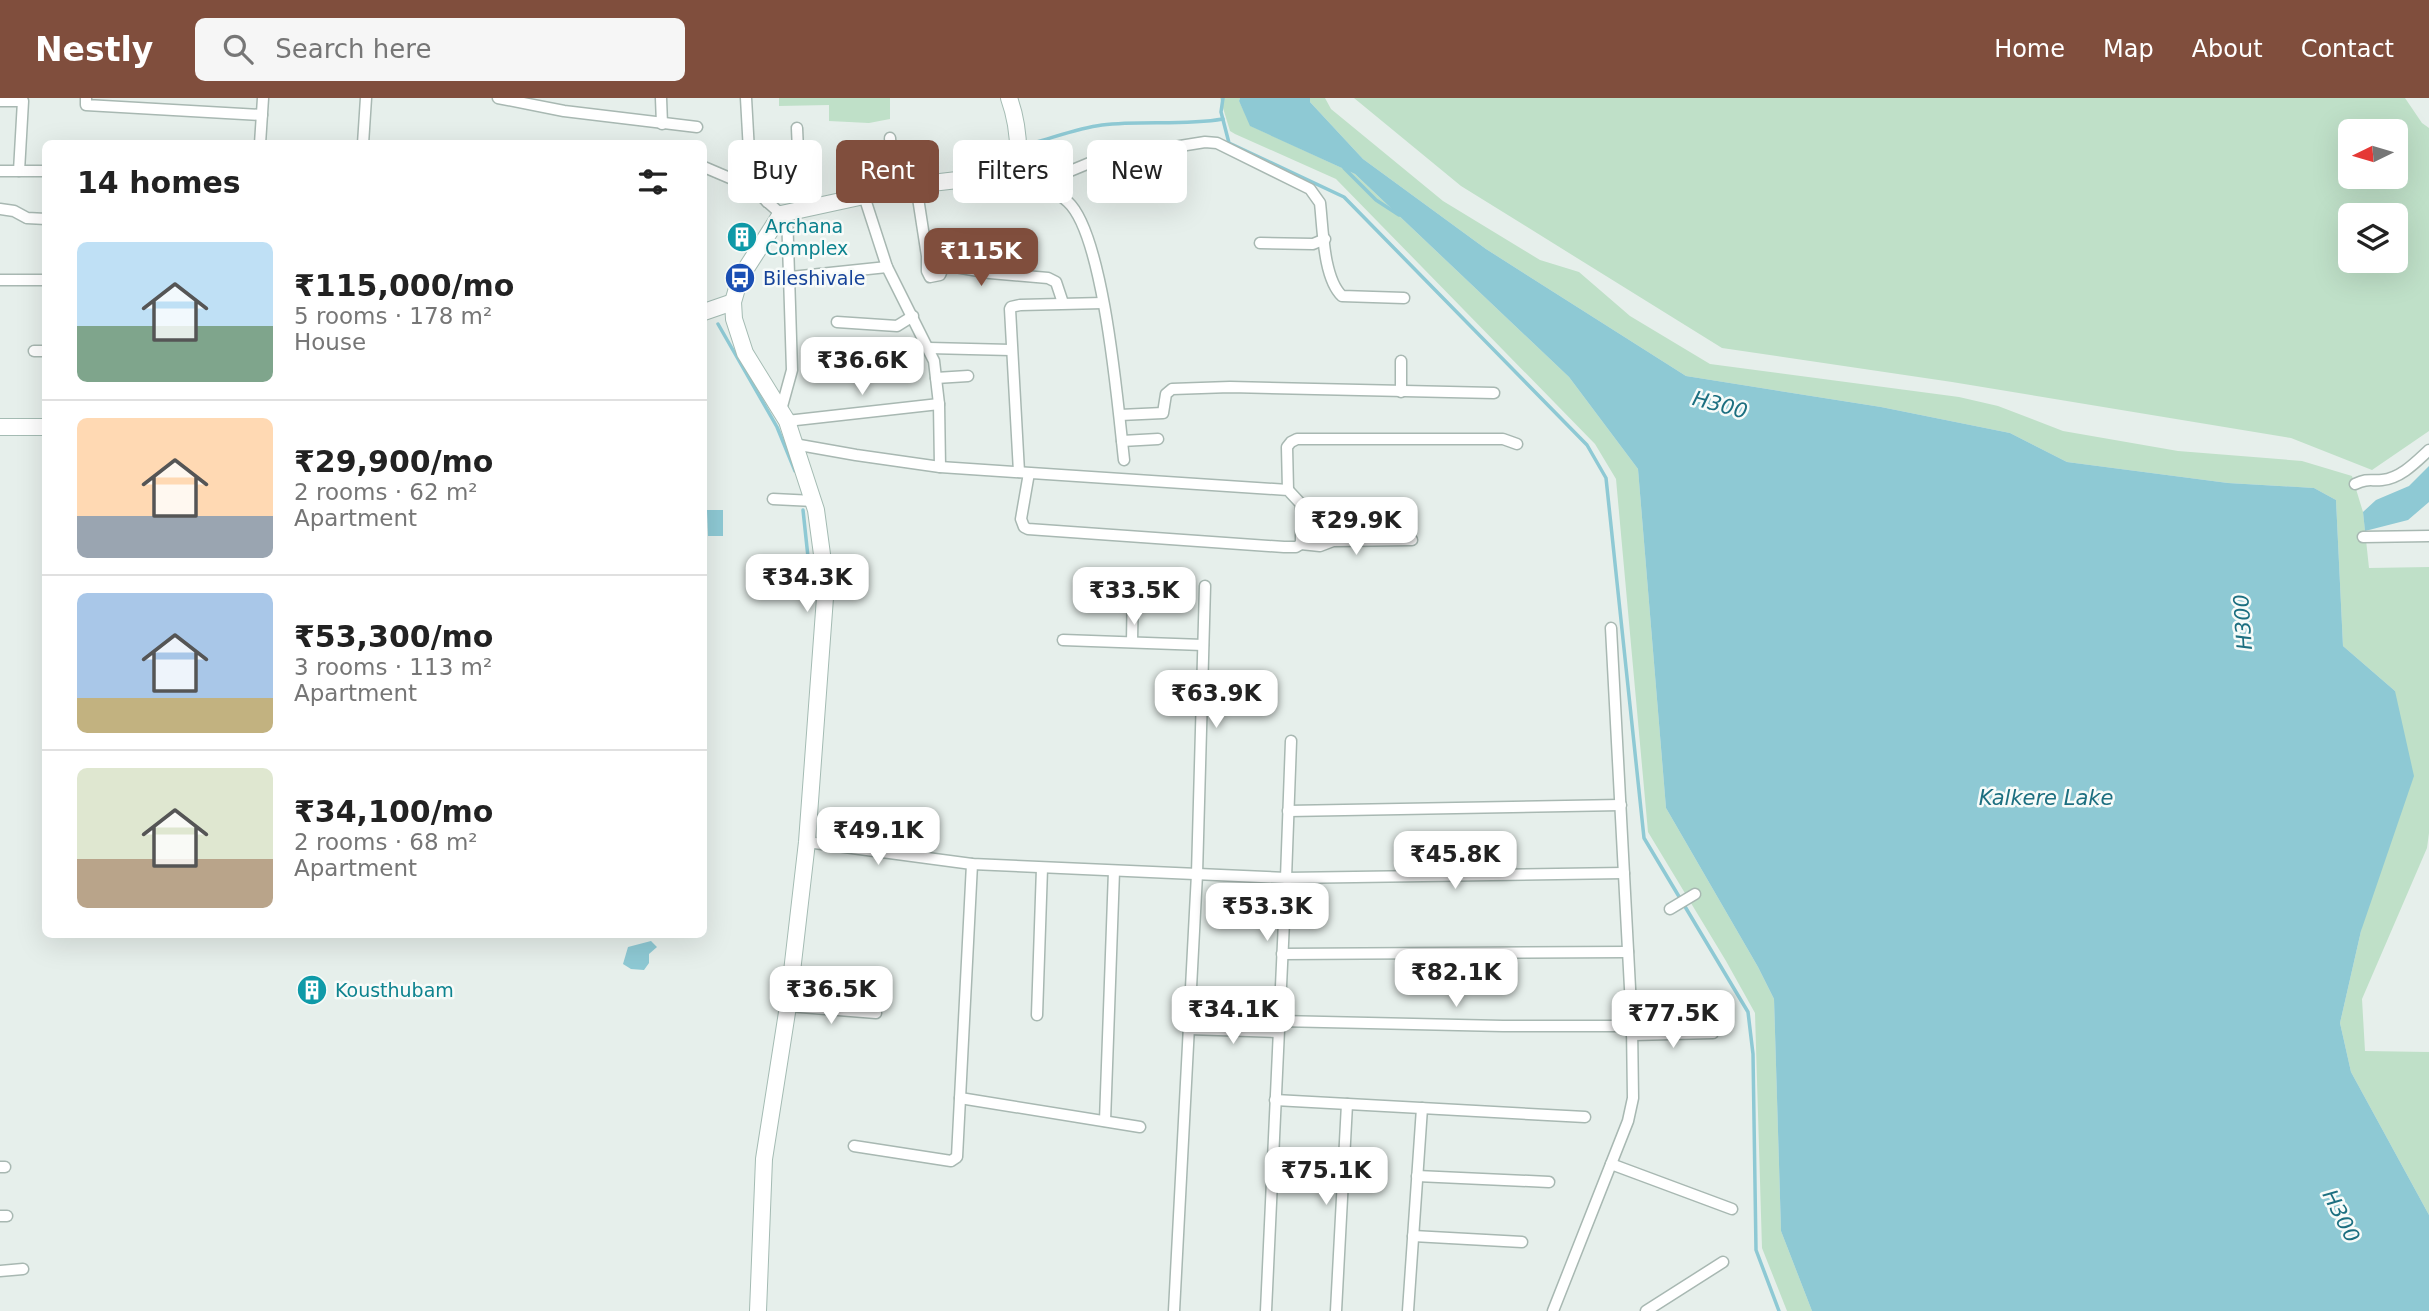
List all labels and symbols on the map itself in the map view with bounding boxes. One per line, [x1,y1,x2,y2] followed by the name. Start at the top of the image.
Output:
[2338,119,2408,189] north arrow
[765,215,848,259] place label: Archana Complex
[725,220,759,254] building icon: Archana Complex
[932,228,1030,288] pin: ₹115K
[723,261,757,295] bus stop icon: Bileshivale
[763,267,865,289] place label: Bileshivale
[805,338,919,397] pin: ₹36.6K
[1690,386,1750,424] water label: H300
[1299,498,1413,557] pin: ₹29.9K
[750,554,864,614] pin: ₹34.3K
[1077,568,1191,627] pin: ₹33.5K
[2229,593,2257,651] water label: H300
[1159,670,1273,730] pin: ₹63.9K
[1979,786,2113,810] water label: Kalkere Lake
[821,808,935,867] pin: ₹49.1K
[1398,832,1512,891] pin: ₹45.8K
[1210,884,1324,943] pin: ₹53.3K
[1399,950,1513,1009] pin: ₹82.1K
[774,967,888,1026] pin: ₹36.5K
[295,973,329,1007] building icon: Kousthubam
[335,979,454,1001] place label: Kousthubam
[1176,986,1290,1046] pin: ₹34.1K
[1616,990,1730,1050] pin: ₹77.5K
[1269,1148,1383,1207] pin: ₹75.1K
[2318,1186,2364,1246] water label: H300

